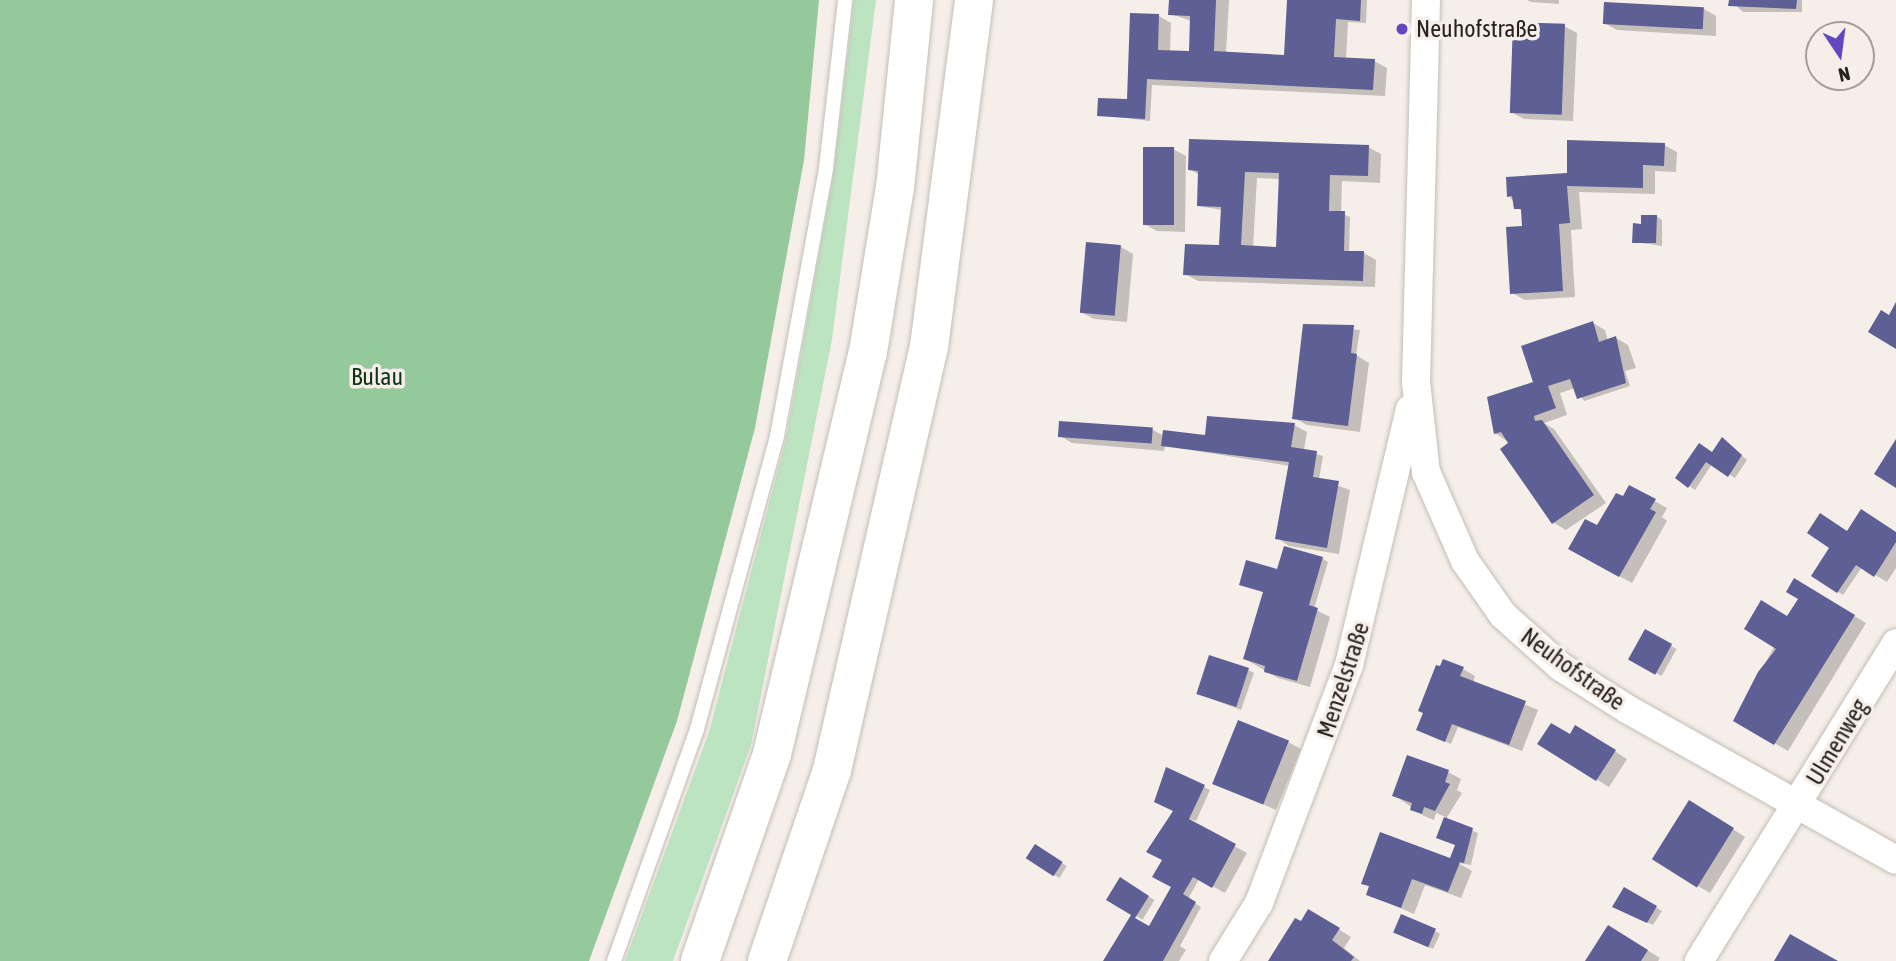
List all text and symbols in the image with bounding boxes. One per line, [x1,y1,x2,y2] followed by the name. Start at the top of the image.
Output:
[1416,15,1538,43] place label: Neuhofstraße
[1394,21,1410,37] marker: Neuhofstraße
[1805,21,1875,91] north arrow
[1836,63,1852,86] text: N
[351,363,403,391] park label: Bulau
[1311,619,1375,741] street label: Menzelstraße
[1515,622,1631,716] street label: Neuhofstraße
[1800,694,1874,790] street label: Ulmenweg

